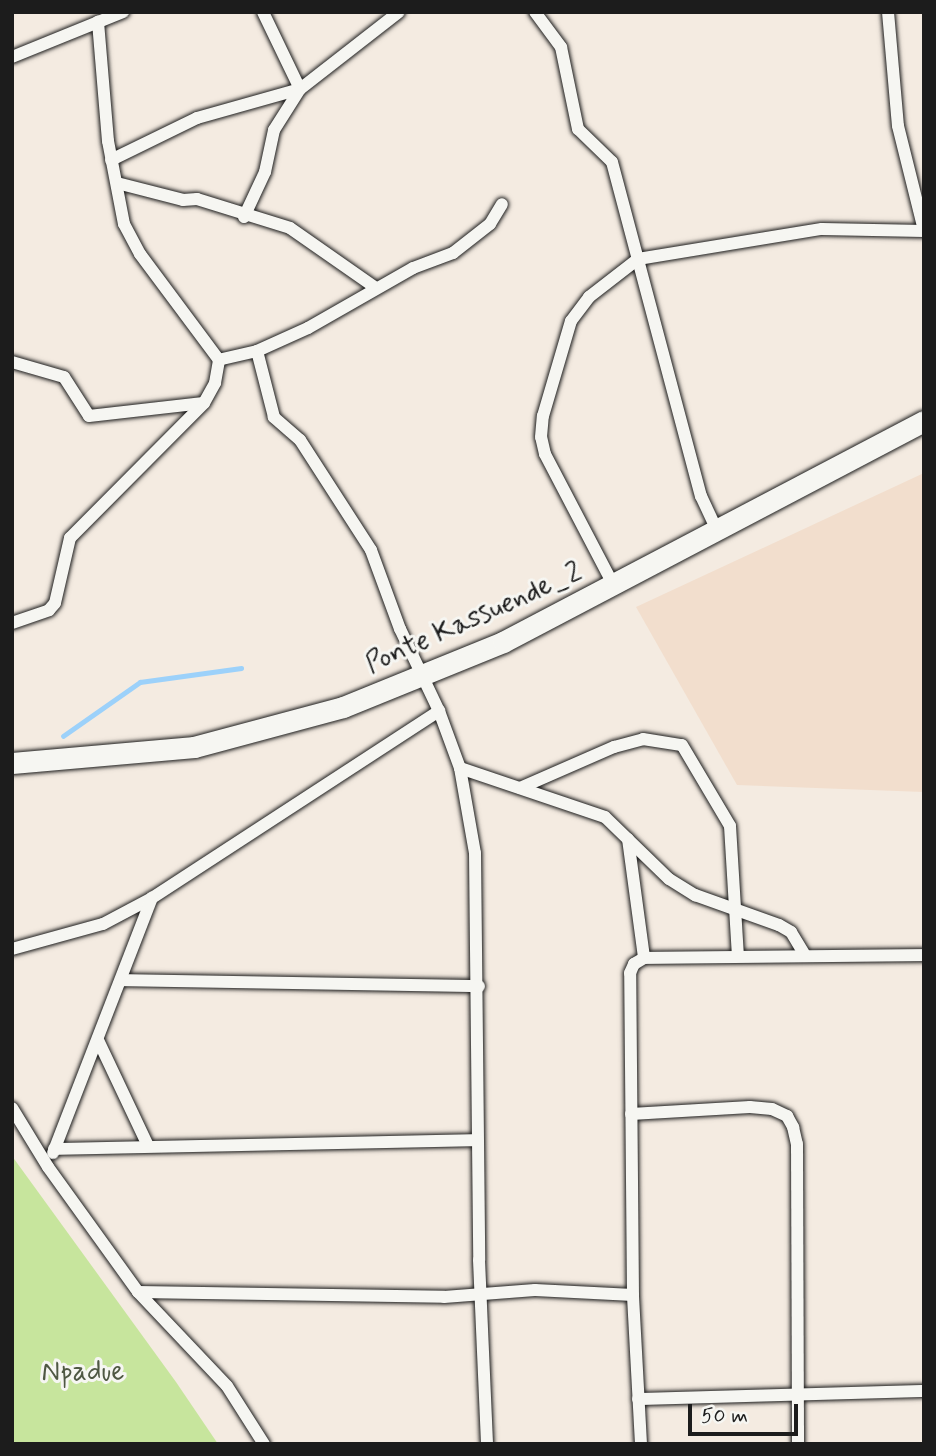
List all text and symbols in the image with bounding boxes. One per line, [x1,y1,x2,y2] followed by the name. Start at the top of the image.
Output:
[363,557,585,681] street label: Ponte Kassuende_2
[42,1356,124,1390] park label: Npadue
[691,1390,801,1434] scale bar
[701,1402,748,1430] text: 50 m

